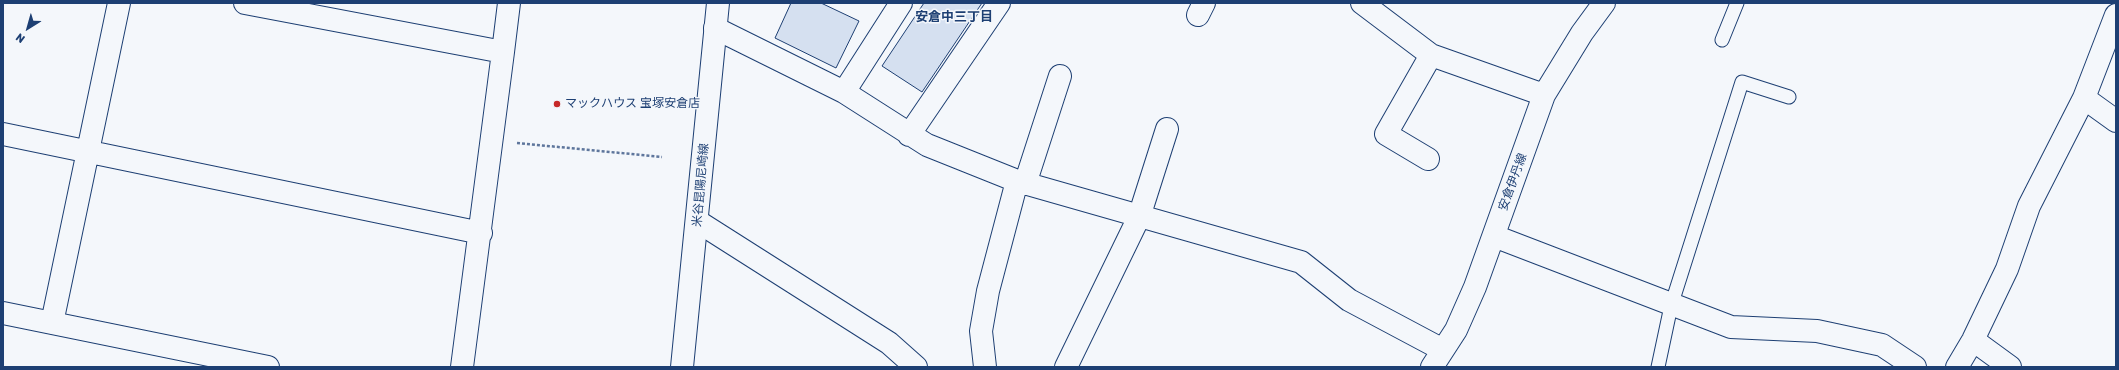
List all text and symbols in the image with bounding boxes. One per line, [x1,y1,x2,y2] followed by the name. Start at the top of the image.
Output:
[8,8,48,48] north arrow
[915,9,993,25] district label: 安倉中三丁目
[13,30,28,46] text: N
[565,97,700,111] place label: マックハウス 宝塚安倉店
[552,99,562,109] marker: マックハウス 宝塚安倉店
[690,143,712,227] street label: 米谷昆陽尼崎線
[1496,151,1530,213] street label: 安倉伊丹線

